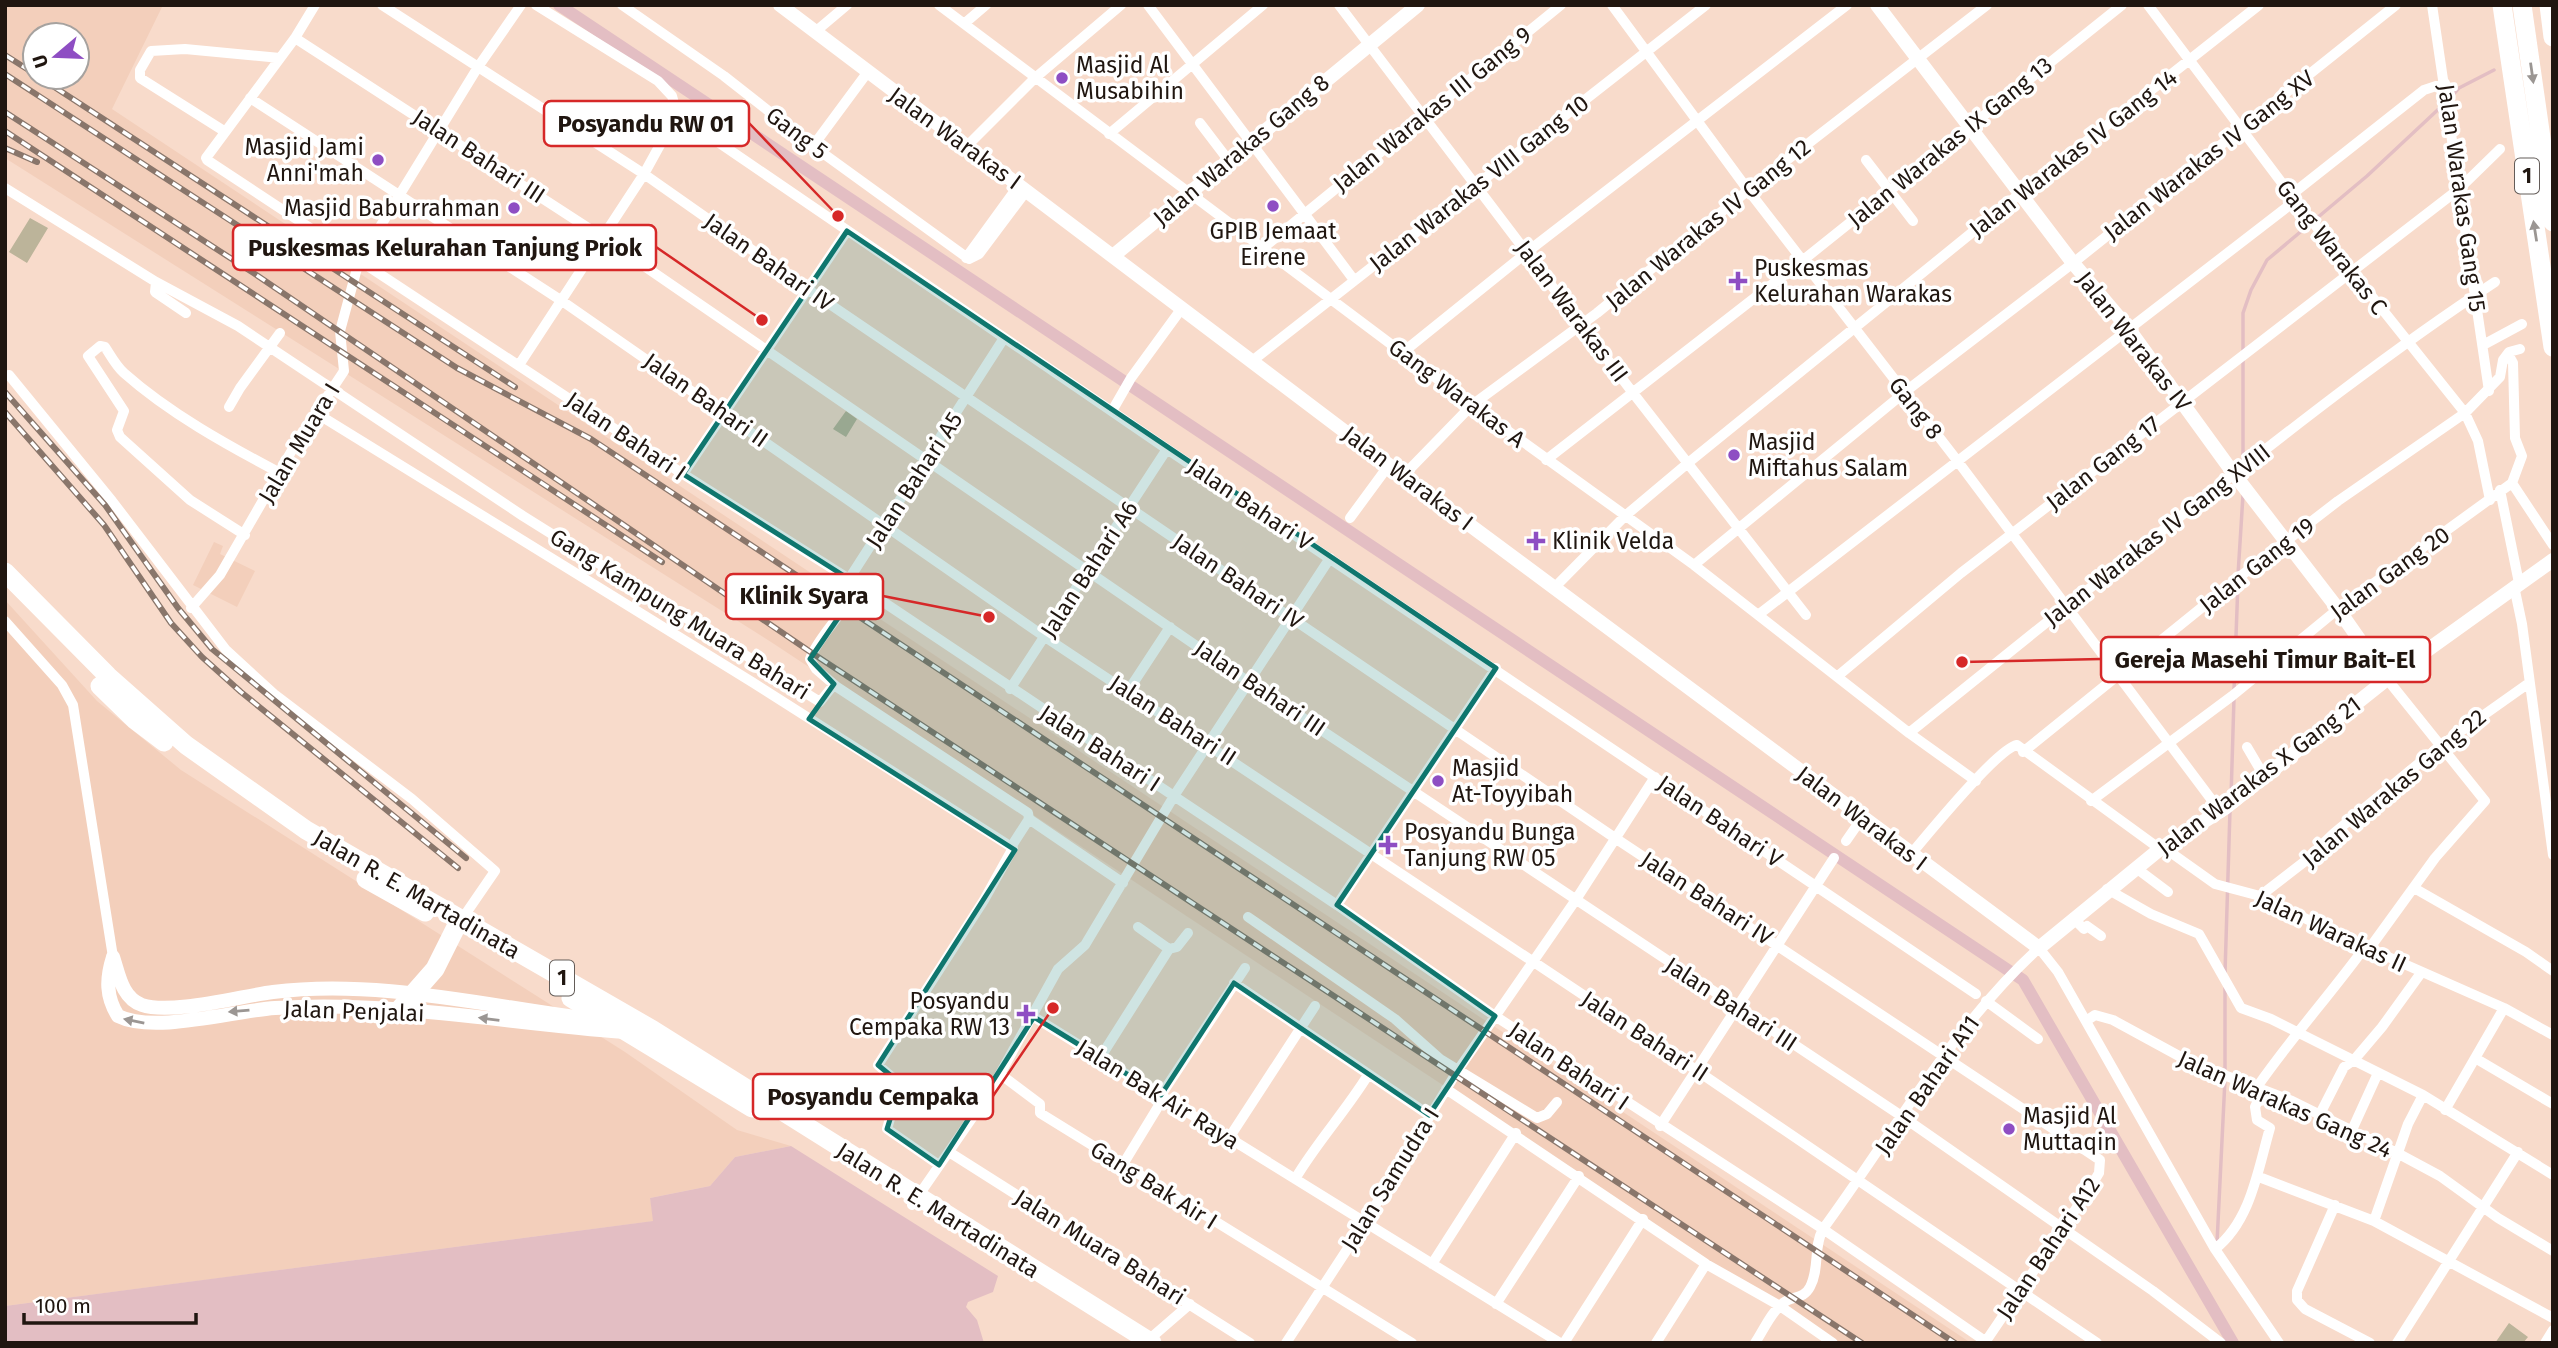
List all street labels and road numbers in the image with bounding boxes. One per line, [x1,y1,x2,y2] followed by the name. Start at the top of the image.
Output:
[1327,20,1537,198] street label: Jalan Warakas III Gang 9
[1842,51,2058,233] street label: Jalan Warakas IX Gang 13
[1963,63,2183,243] street label: Jalan Warakas IV Gang 14
[2098,64,2320,246] street label: Jalan Warakas IV Gang XV
[1147,68,1335,232] street label: Jalan Warakas Gang 8
[883,81,1027,195] street label: Jalan Warakas I
[2432,82,2492,314] street label: Jalan Warakas Gang 15
[1364,89,1594,277] street label: Jalan Warakas VIII Gang 10
[761,101,833,165] street label: Gang 5
[408,103,550,209] street label: Jalan Bahari III
[1600,133,1816,315] street label: Jalan Warakas IV Gang 12
[2515,158,2539,194] road number: 1
[2271,174,2393,320] street label: Gang Warakas C
[699,207,839,317] street label: Jalan Bahari IV
[1510,235,1634,387] street label: Jalan Warakas III
[2071,266,2197,417] street label: Jalan Warakas IV
[1383,333,1531,454] street label: Gang Warakas A
[638,347,774,453] street label: Jalan Bahari II
[1883,371,1949,445] street label: Gang 8
[252,378,346,508] street label: Jalan Muara I
[561,386,691,486] street label: Jalan Bahari I
[860,407,968,553] street label: Jalan Bahari A5
[2041,410,2165,516] street label: Jalan Gang 17
[1337,420,1479,536] street label: Jalan Warakas I
[2038,438,2276,632] street label: Jalan Warakas IV Gang XVIII
[1182,452,1318,556] street label: Jalan Bahari V
[1034,495,1144,643] street label: Jalan Bahari A6
[2194,511,2320,619] street label: Jalan Gang 19
[2325,520,2455,626] street label: Jalan Gang 20
[545,522,815,706] street label: Gang Kampung Muara Bahari
[1167,527,1309,635] street label: Jalan Bahari IV
[1189,634,1331,742] street label: Jalan Bahari III
[1104,669,1242,771] street label: Jalan Bahari II
[2152,690,2366,862] street label: Jalan Warakas X Gang 21
[1034,698,1166,798] street label: Jalan Bahari I
[2296,703,2492,873] street label: Jalan Warakas Gang 22
[1791,760,1933,876] street label: Jalan Warakas I
[1652,769,1788,873] street label: Jalan Bahari V
[309,823,525,965] street label: Jalan R. E. Martadinata
[1636,845,1778,951] street label: Jalan Bahari IV
[2251,884,2411,978] street label: Jalan Warakas II
[1660,951,1802,1057] street label: Jalan Bahari III
[550,960,574,996] road number: 1
[1576,985,1714,1087] street label: Jalan Bahari II
[283,995,425,1027] street label: Jalan Penjalai
[1869,1010,1985,1160] street label: Jalan Bahari A11
[1504,1016,1634,1116] street label: Jalan Bahari I
[1072,1033,1244,1155] street label: Jalan Bak Air Raya
[2174,1044,2396,1164] street label: Jalan Warakas Gang 24
[1335,1102,1445,1256] street label: Jalan Samudra I
[1085,1135,1223,1235] street label: Gang Bak Air I
[831,1136,1045,1284] street label: Jalan R. E. Martadinata
[1990,1172,2106,1324] street label: Jalan Bahari A12
[1009,1183,1191,1311] street label: Jalan Muara Bahari

